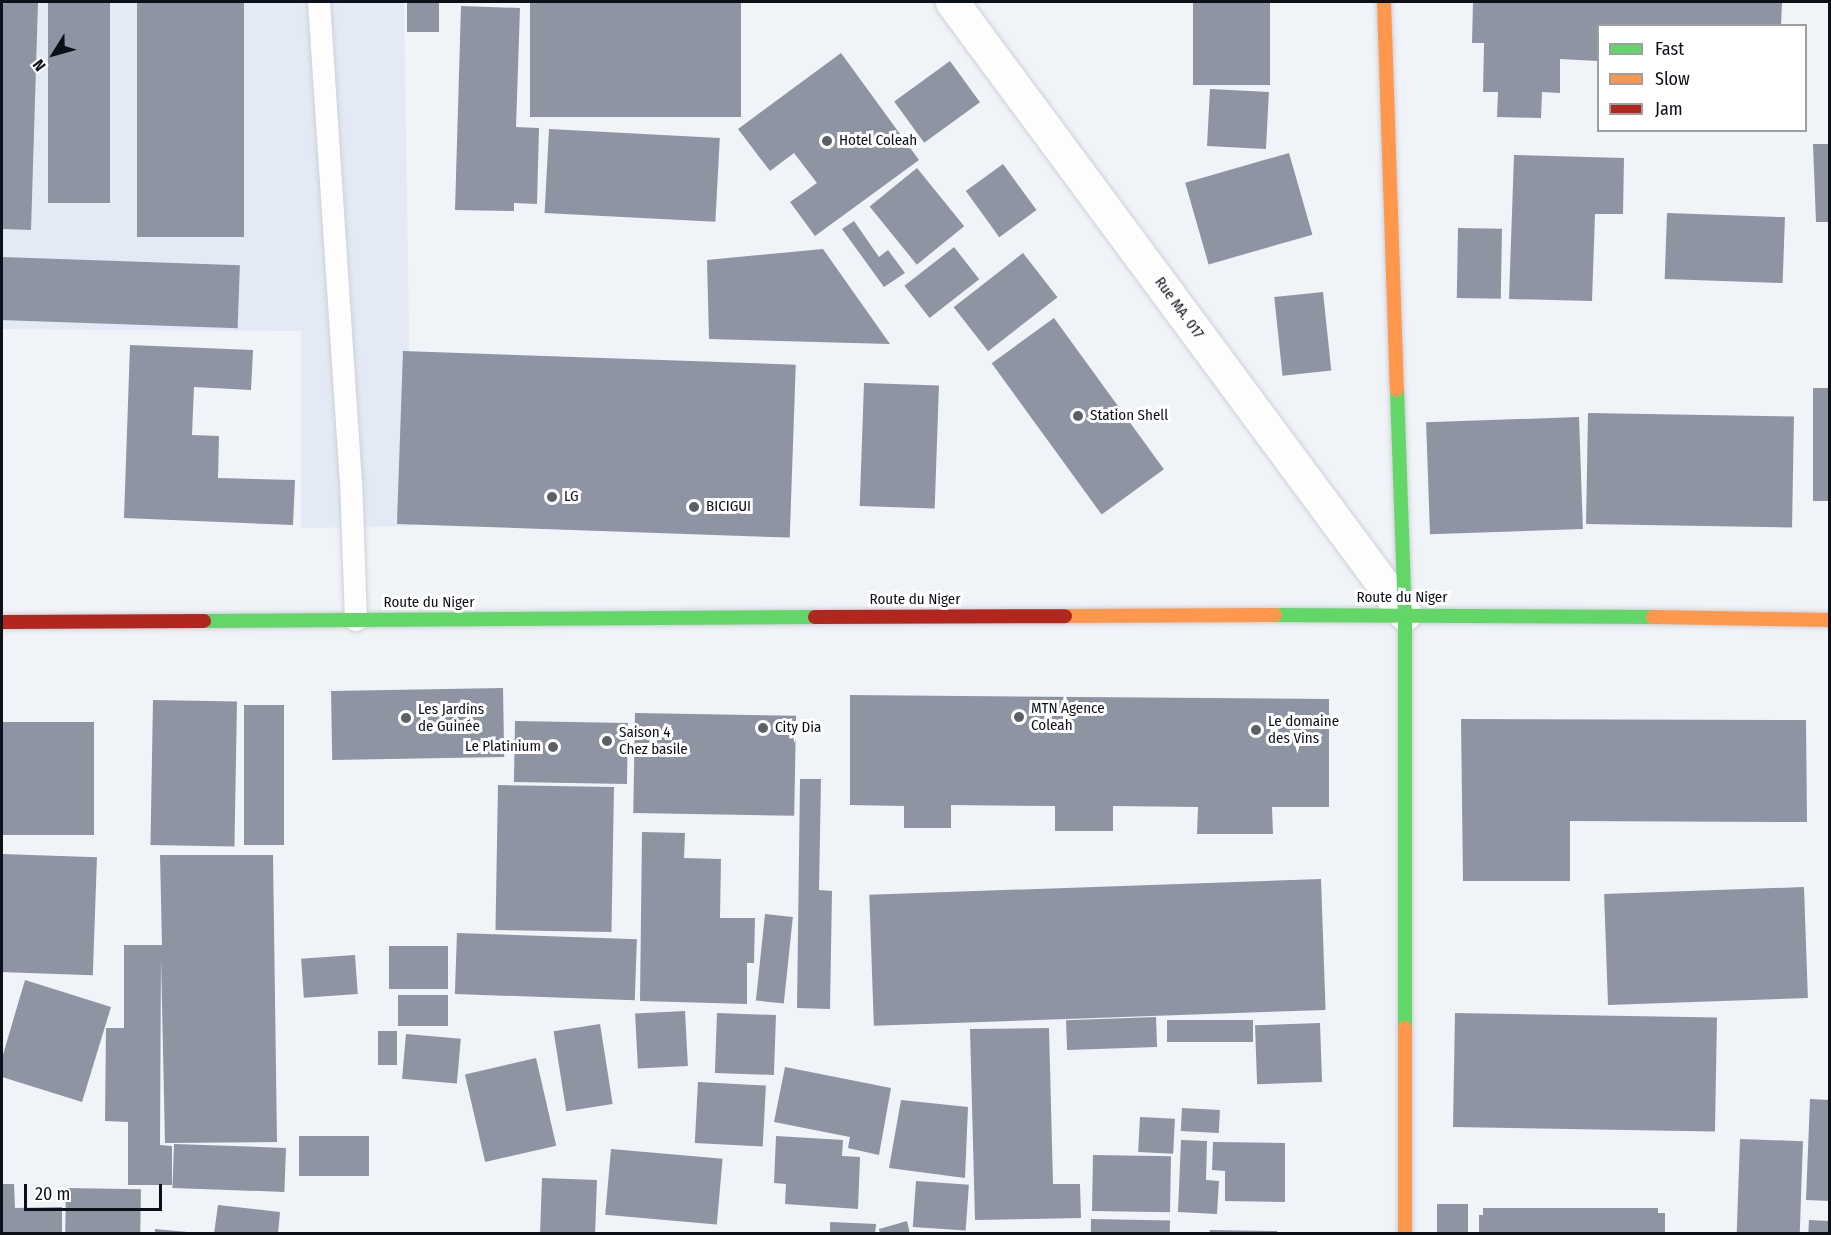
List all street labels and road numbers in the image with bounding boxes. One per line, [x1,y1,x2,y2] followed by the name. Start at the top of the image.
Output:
[1151,274,1207,342] street label: Rue MA. 017
[1356,589,1448,607] street label: Route du Niger
[869,591,961,609] street label: Route du Niger
[383,594,475,612] street label: Route du Niger

